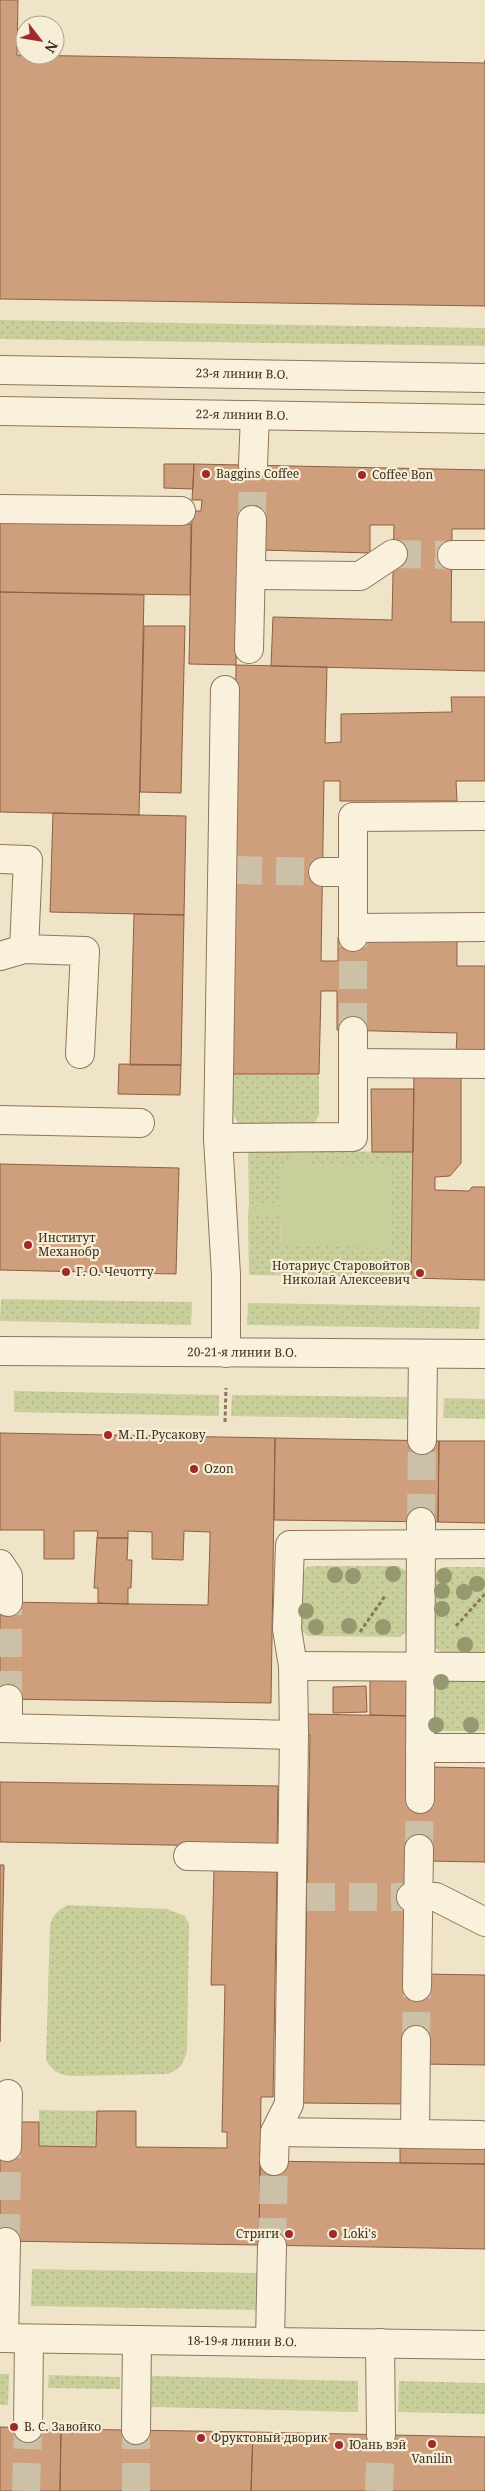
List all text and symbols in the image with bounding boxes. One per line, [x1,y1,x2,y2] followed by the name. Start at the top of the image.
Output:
[15,15,65,65] north arrow
[41,37,63,57] text: N
[195,364,289,383] street label: 23-я линии В.О.
[195,405,289,424] street label: 22-я линии В.О.
[216,465,299,482] place label: Baggins Coffee
[372,466,434,483] place label: Coffee Bon
[200,468,212,480] marker: Baggins Coffee
[356,469,368,481] marker: Coffee Bon
[38,1229,100,1260] place label: Институт Механобр
[22,1239,34,1251] marker: Институт Механобр
[272,1257,410,1288] place label: Нотариус Старовойтов Николай Алексеевич
[76,1263,154,1280] place label: Г. О. Чечотту
[60,1266,72,1278] marker: Г. О. Чечотту
[414,1267,426,1279] marker: Нотариус Старовойтов Николай Алексеевич
[187,1343,297,1361] street label: 20-21-я линии В.О.
[118,1426,206,1443] place label: М. П. Русакову
[102,1429,114,1441] marker: М. П. Русакову
[204,1460,234,1477] place label: Ozon
[188,1463,200,1475] marker: Ozon
[236,2225,279,2242] place label: Стриги
[343,2225,376,2242] place label: Loki's
[283,2228,295,2240] marker: Стриги
[327,2228,339,2240] marker: Loki's
[187,2332,297,2350] street label: 18-19-я линии В.О.
[24,2418,101,2435] place label: В. С. Завойко
[8,2421,20,2433] marker: В. С. Завойко
[211,2429,329,2446] place label: Фруктовый дворик
[195,2432,207,2444] marker: Фруктовый дворик
[349,2436,406,2453] place label: Юань вэй
[426,2438,438,2450] marker: Vanilin
[333,2439,345,2451] marker: Юань вэй
[411,2450,453,2467] place label: Vanilin

